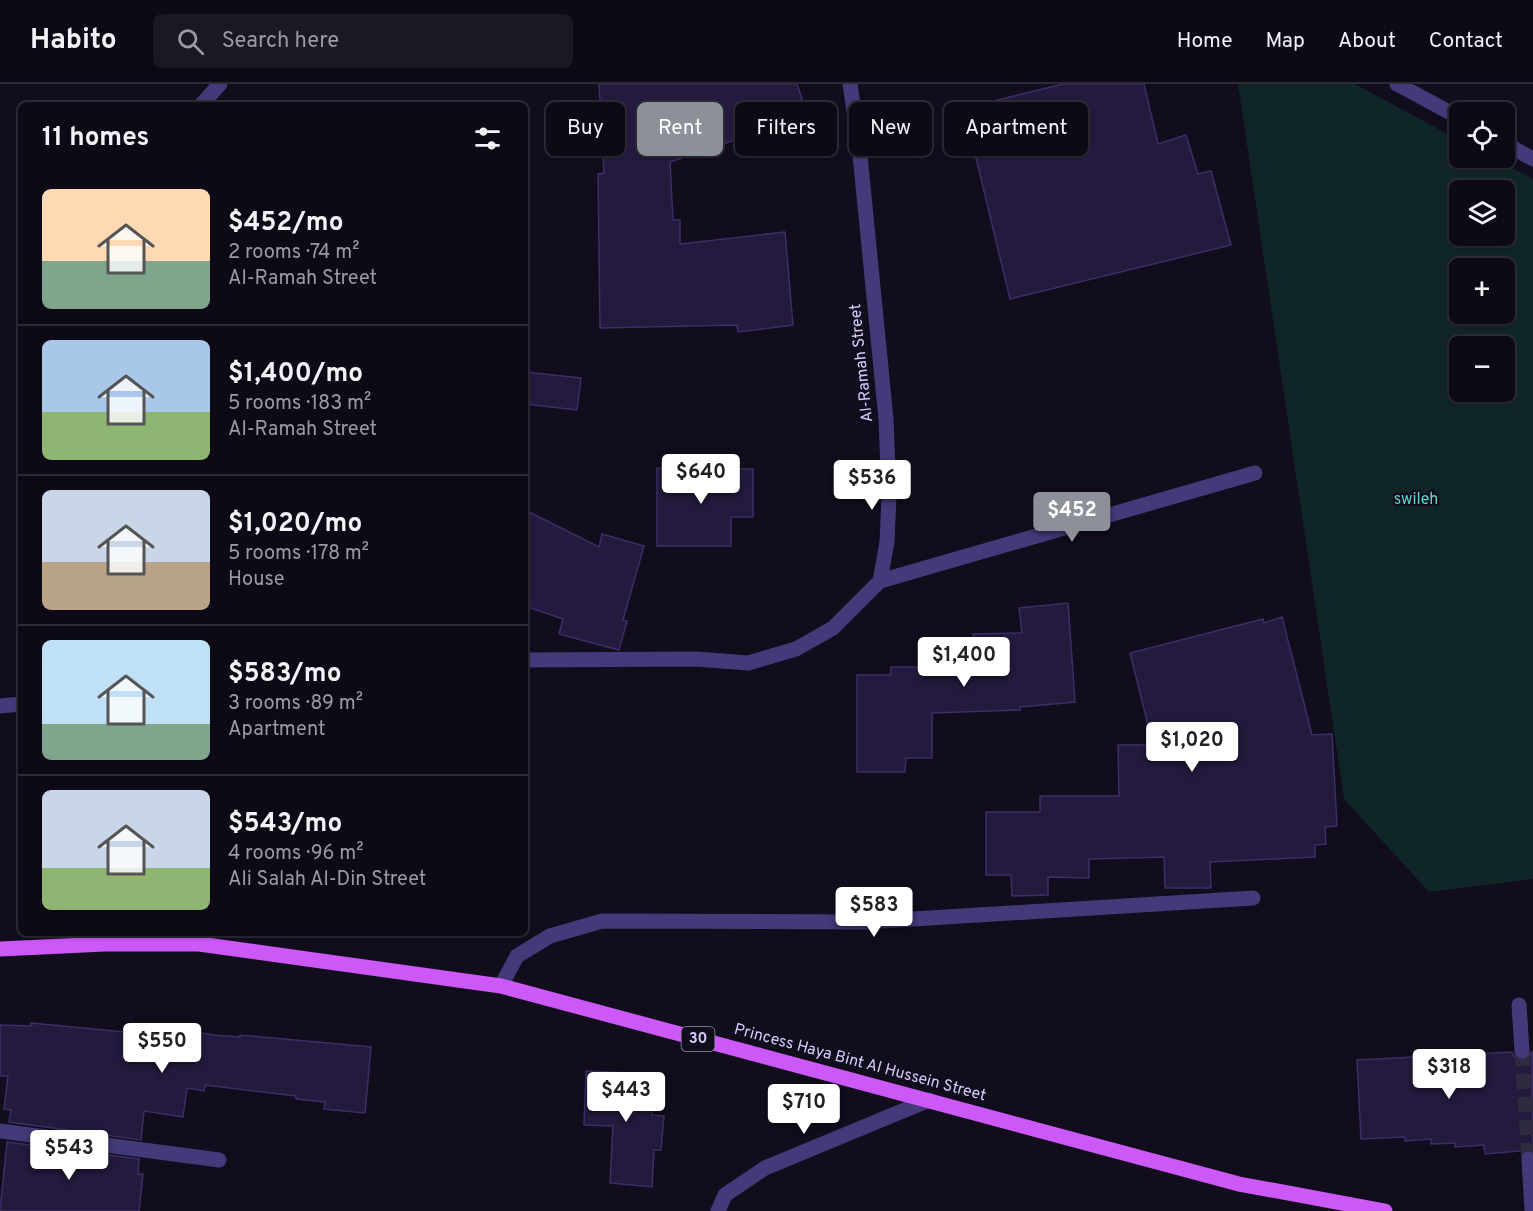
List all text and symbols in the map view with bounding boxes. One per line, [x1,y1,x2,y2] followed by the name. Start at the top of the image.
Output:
[153,14,573,68] search box
[30,23,117,59] text: Habito
[174,25,207,58] icon: search
[222,28,339,55] text: Search here
[1177,28,1233,55] text: Home
[1266,28,1305,55] text: Map
[1338,28,1396,55] text: About
[1429,28,1503,55] text: Contact
[546,102,625,156] chip: Buy
[637,102,723,156] chip: Rent
[735,102,837,156] chip: Filters
[849,102,932,156] chip: New
[944,102,1088,156] chip: Apartment
[1449,102,1515,402] map controls
[1449,102,1515,168] button: locate
[42,122,149,155] text: 11 homes
[471,122,504,155] icon: filters
[1449,180,1515,246] button: layers
[228,207,343,240] text: $452/mo
[90,213,162,285] icon: home
[228,240,359,266] text: 2 rooms · 74 m²
[1449,258,1515,324] button: +
[228,266,377,292] text: Al-Ramah Street
[846,303,878,423] street label: Al-Ramah Street
[1449,336,1515,402] button: −
[228,358,363,391] text: $1,400/mo
[90,364,162,436] icon: home
[228,391,371,417] text: 5 rooms · 183 m²
[228,417,377,443] text: Al-Ramah Street
[665,454,737,505] pin: $640
[676,460,726,486] text: $640
[836,460,908,511] pin: $536
[848,466,896,492] text: $536
[1394,490,1438,510] park label: swileh
[1036,492,1108,543] pin: $452
[1047,498,1097,524] text: $452
[228,508,362,541] text: $1,020/mo
[90,514,162,586] icon: home
[228,541,369,567] text: 5 rooms · 178 m²
[228,567,284,593] text: House
[915,637,1013,688] pin: $1,400
[932,643,996,669] text: $1,400
[228,658,341,691] text: $583/mo
[90,664,162,736] icon: home
[228,691,363,717] text: 3 rooms · 89 m²
[228,717,326,743] text: Apartment
[1143,722,1241,773] pin: $1,020
[1160,728,1224,754] text: $1,020
[228,808,342,841] text: $543/mo
[90,814,162,886] icon: home
[228,841,363,867] text: 4 rooms · 96 m²
[228,867,426,893] text: Ali Salah Al-Din Street
[838,887,910,938] pin: $583
[850,893,898,919] text: $583
[732,1020,988,1106] street label: Princess Haya Bint Al Hussein Street
[126,1023,198,1074] pin: $550
[682,1027,714,1051] road number: 30
[137,1029,187,1055] text: $550
[1413,1049,1485,1100] pin: $318
[1427,1055,1471,1081] text: $318
[590,1072,662,1123] pin: $443
[601,1078,651,1104] text: $443
[768,1084,840,1135] pin: $710
[782,1090,826,1116] text: $710
[33,1130,105,1181] pin: $543
[44,1136,94,1162] text: $543

